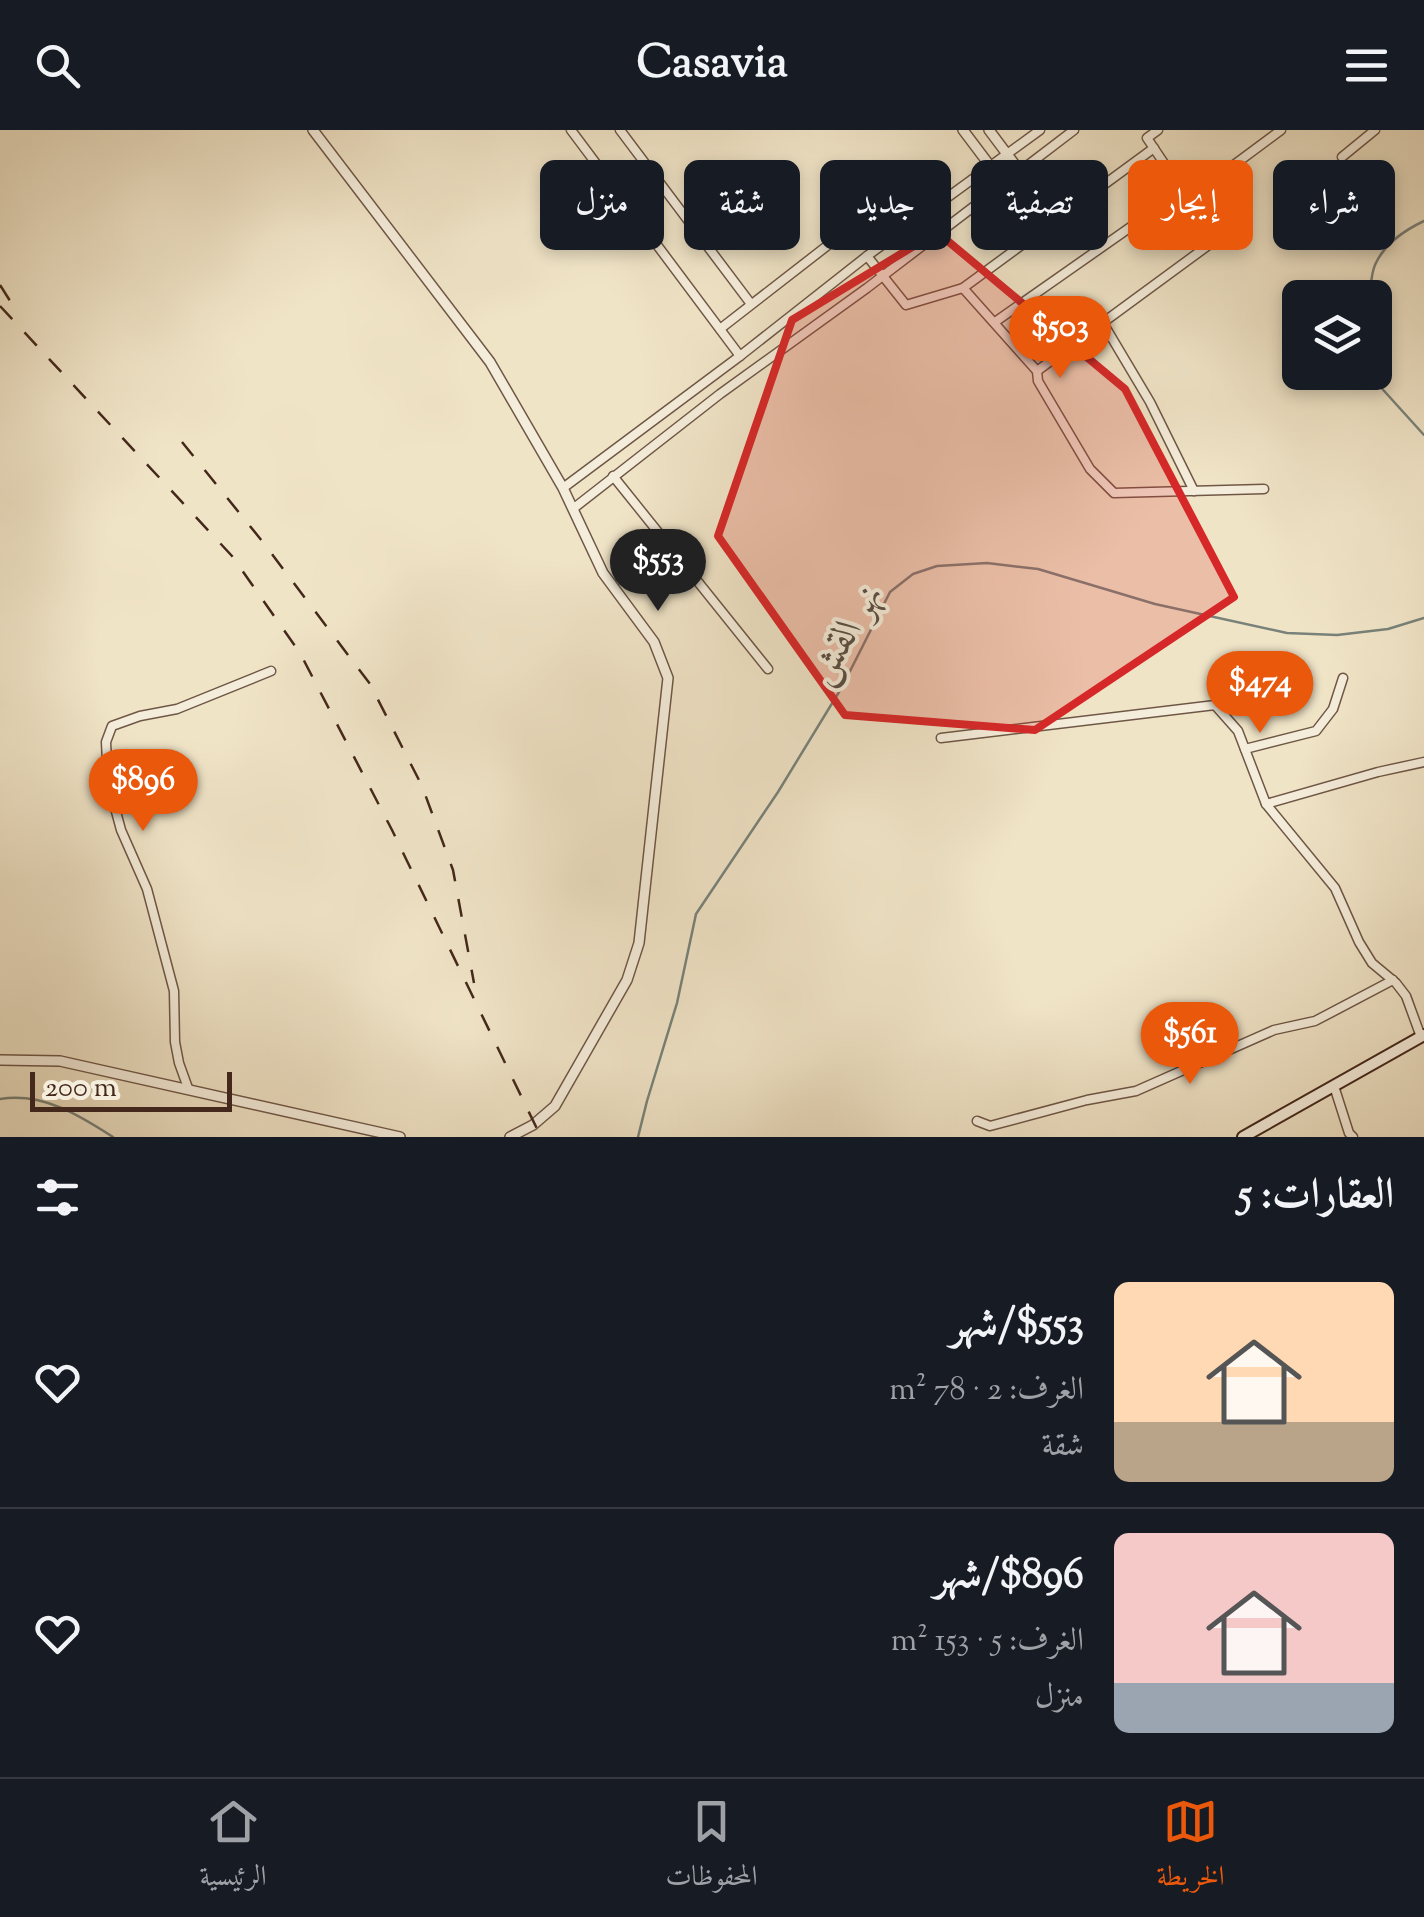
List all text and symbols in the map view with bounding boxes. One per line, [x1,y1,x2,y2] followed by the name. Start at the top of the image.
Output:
[636,33,788,98] text: Casavia
[30,38,85,93] icon: search
[1339,38,1394,93] icon: menu
[540,160,664,250] chip: منزل
[684,160,800,250] chip: شقة
[820,160,951,250] chip: جديد
[971,160,1108,250] chip: تصفية
[1128,160,1253,250] chip: إيجار
[1273,160,1395,250] chip: شراء
[1282,280,1392,390] map controls
[1282,280,1392,390] button: layers
[1001,296,1119,381] pin: $503
[1031,305,1089,351] text: $503
[599,529,717,614] pin: $553
[632,538,684,584] text: $553
[796,573,899,697] water label: نهر القش
[1201,651,1319,736] pin: $474
[1228,660,1292,706] text: $474
[84,749,202,834] pin: $896
[111,758,175,804] text: $896
[1131,1002,1249,1087] pin: $561
[1163,1011,1217,1057] text: $561
[30,1067,232,1111] scale bar
[45,1069,117,1109] text: 200 m
[1238,1167,1394,1227] text: العقارات: 5
[30,1170,85,1225] icon: filters
[950,1296,1084,1356] text: $553/شهر
[1194,1322,1314,1442] icon: home
[30,1355,85,1410] icon: heart
[889,1368,1084,1414] text: الغرف: 2 · 78 m²
[1042,1424,1084,1470] text: شقة
[934,1547,1084,1607] text: $896/شهر
[1194,1573,1314,1693] icon: home
[30,1606,85,1661] icon: heart
[891,1619,1084,1665] text: الغرف: 5 · 153 m²
[1035,1675,1084,1721] text: منزل
[199,1794,267,1903] tab: الرئيسية
[665,1794,758,1903] tab: المحفوظات
[1156,1794,1225,1903] tab: الخريطة

